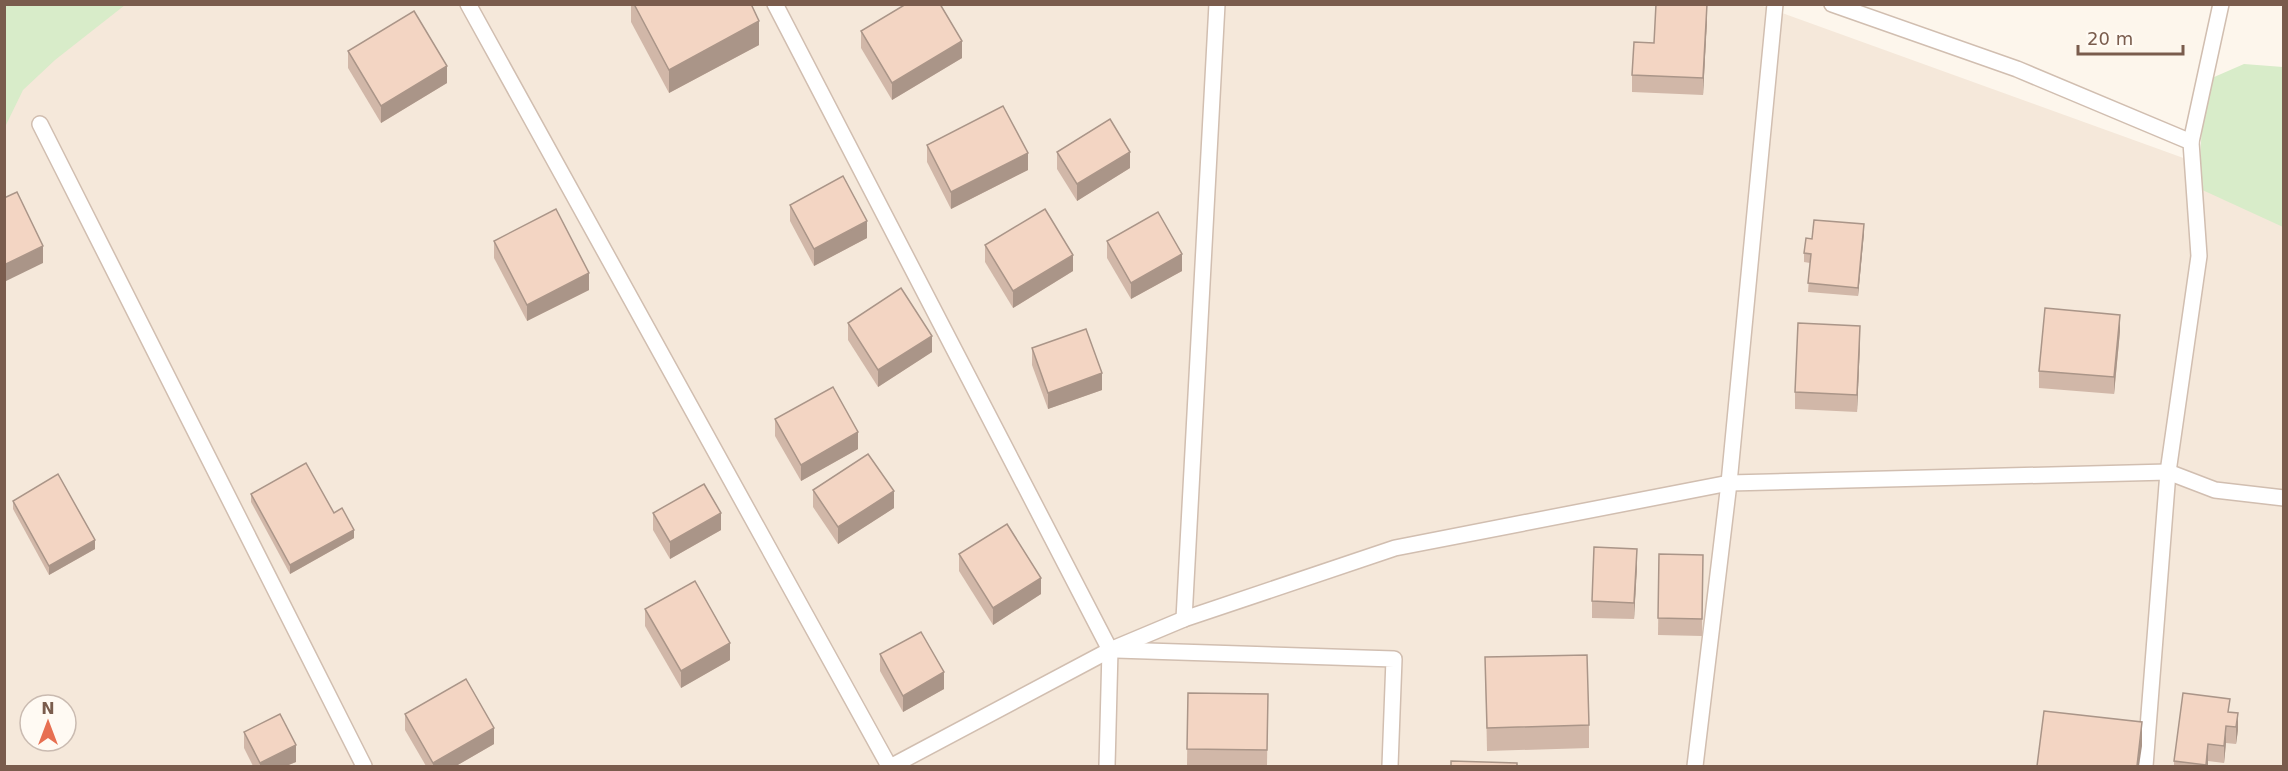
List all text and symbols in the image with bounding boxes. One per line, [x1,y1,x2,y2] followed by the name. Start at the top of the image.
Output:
[2078,18,2183,56] scale bar
[2087,28,2133,49] text: 20 m
[18,693,78,753] north arrow
[41,699,55,718] text: N

